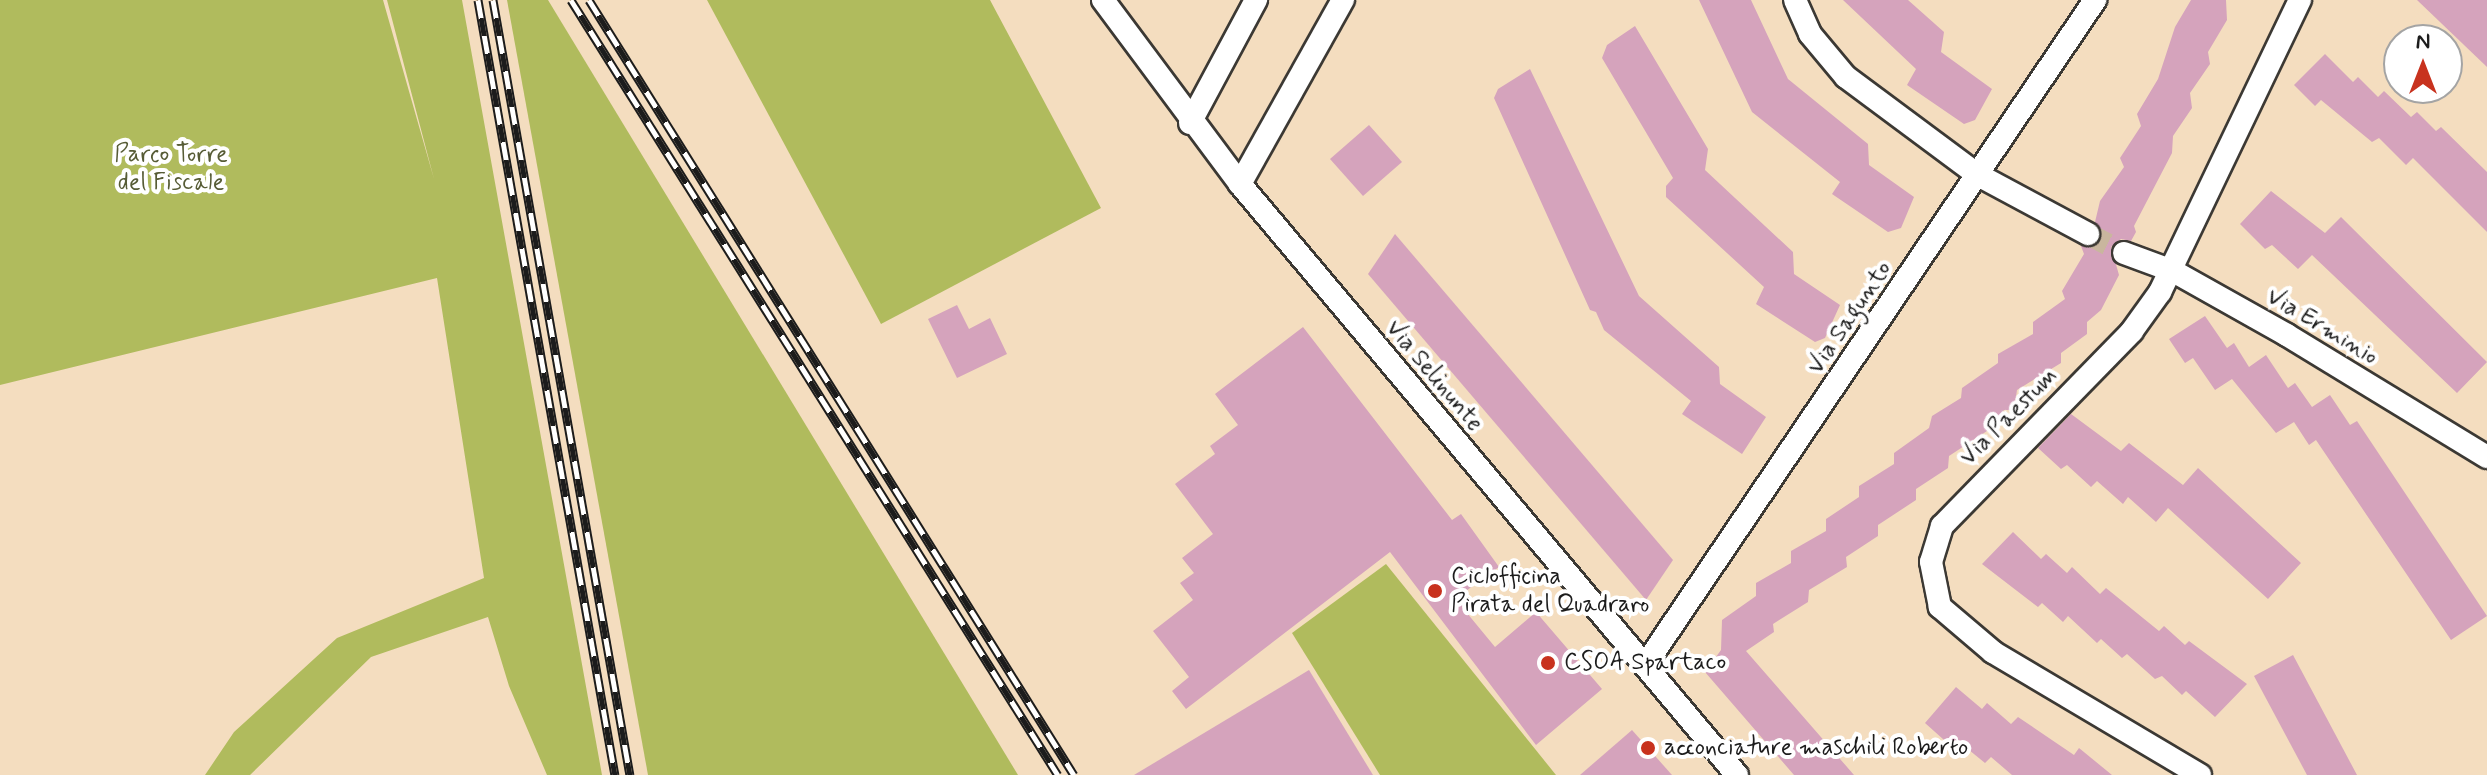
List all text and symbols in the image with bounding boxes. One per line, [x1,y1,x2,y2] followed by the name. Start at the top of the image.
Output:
[2383,24,2463,104] north arrow
[2416,28,2430,56] text: N
[113,141,229,197] park label: Parco Torre del Fiscale
[1803,258,1897,378] street label: Via Sagunto
[2260,282,2384,372] street label: Via Erminio
[1379,314,1489,438] street label: Via Selinunte
[1956,364,2062,470] street label: Via Paestum
[1451,563,1653,619] place label: Ciclofficina Pirata del Quadraro
[1426,582,1444,600] marker: Ciclofficina Pirata del Quadraro
[1564,649,1724,677] place label: CSOA Spartaco
[1539,654,1557,672] marker: CSOA Spartaco
[1664,734,1966,762] place label: acconciature maschili Roberto
[1639,739,1657,757] marker: acconciature maschili Roberto

